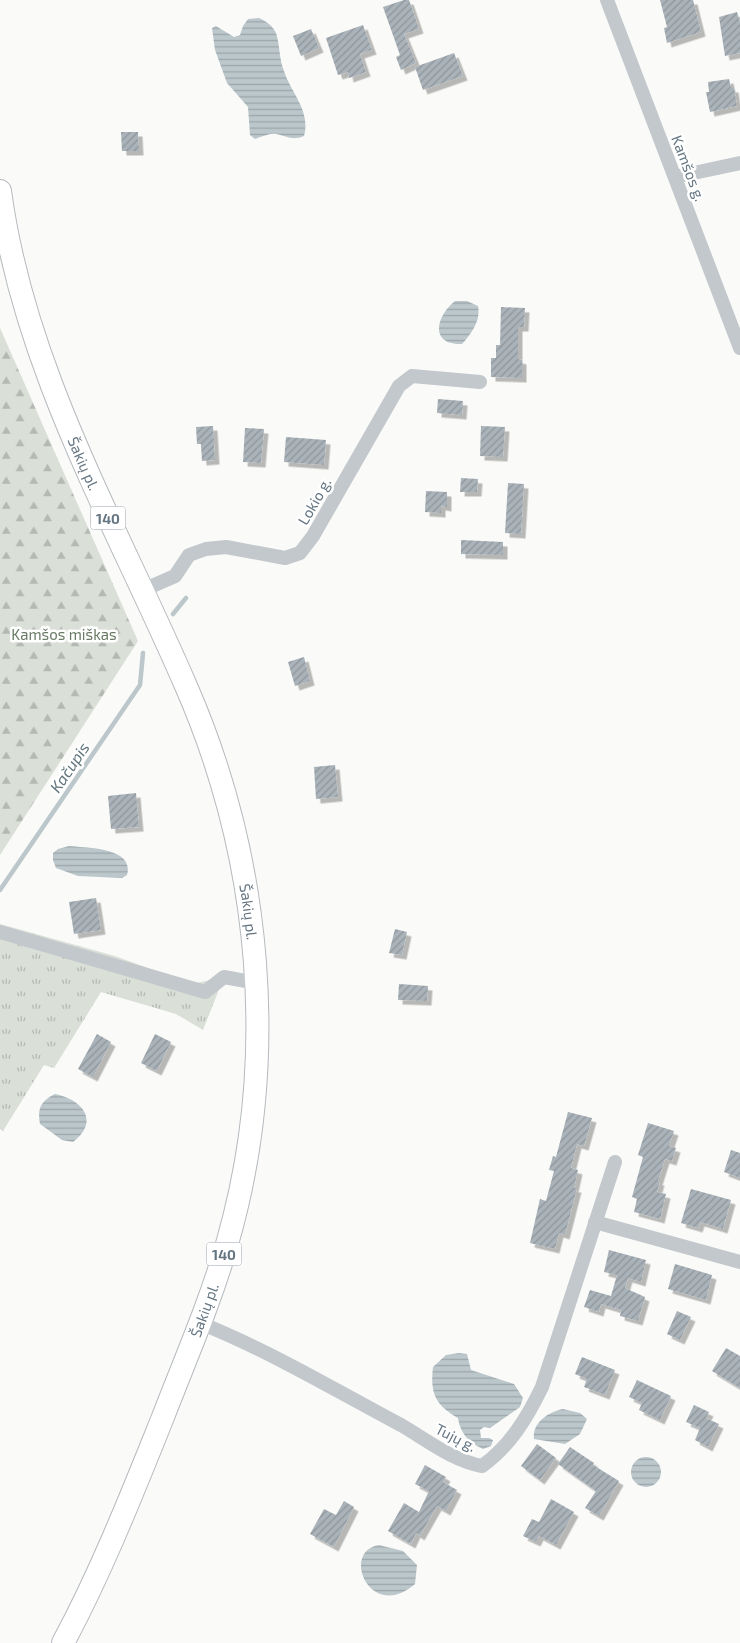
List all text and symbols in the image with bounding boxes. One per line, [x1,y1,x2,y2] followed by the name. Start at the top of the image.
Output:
[668,132,710,204] street label: Kamšos g.
[64,434,104,493] street label: Šakių pl.
[293,474,335,528] street label: Lokio g.
[90,506,126,530] road number: 140
[11,625,117,643] park label: Kamšos miškas
[45,738,93,796] water label: Kačupis
[236,882,262,941] street label: Šakių pl.
[206,1242,242,1266] road number: 140
[186,1280,222,1340] street label: Šakių pl.
[432,1419,479,1456] street label: Tujų g.

